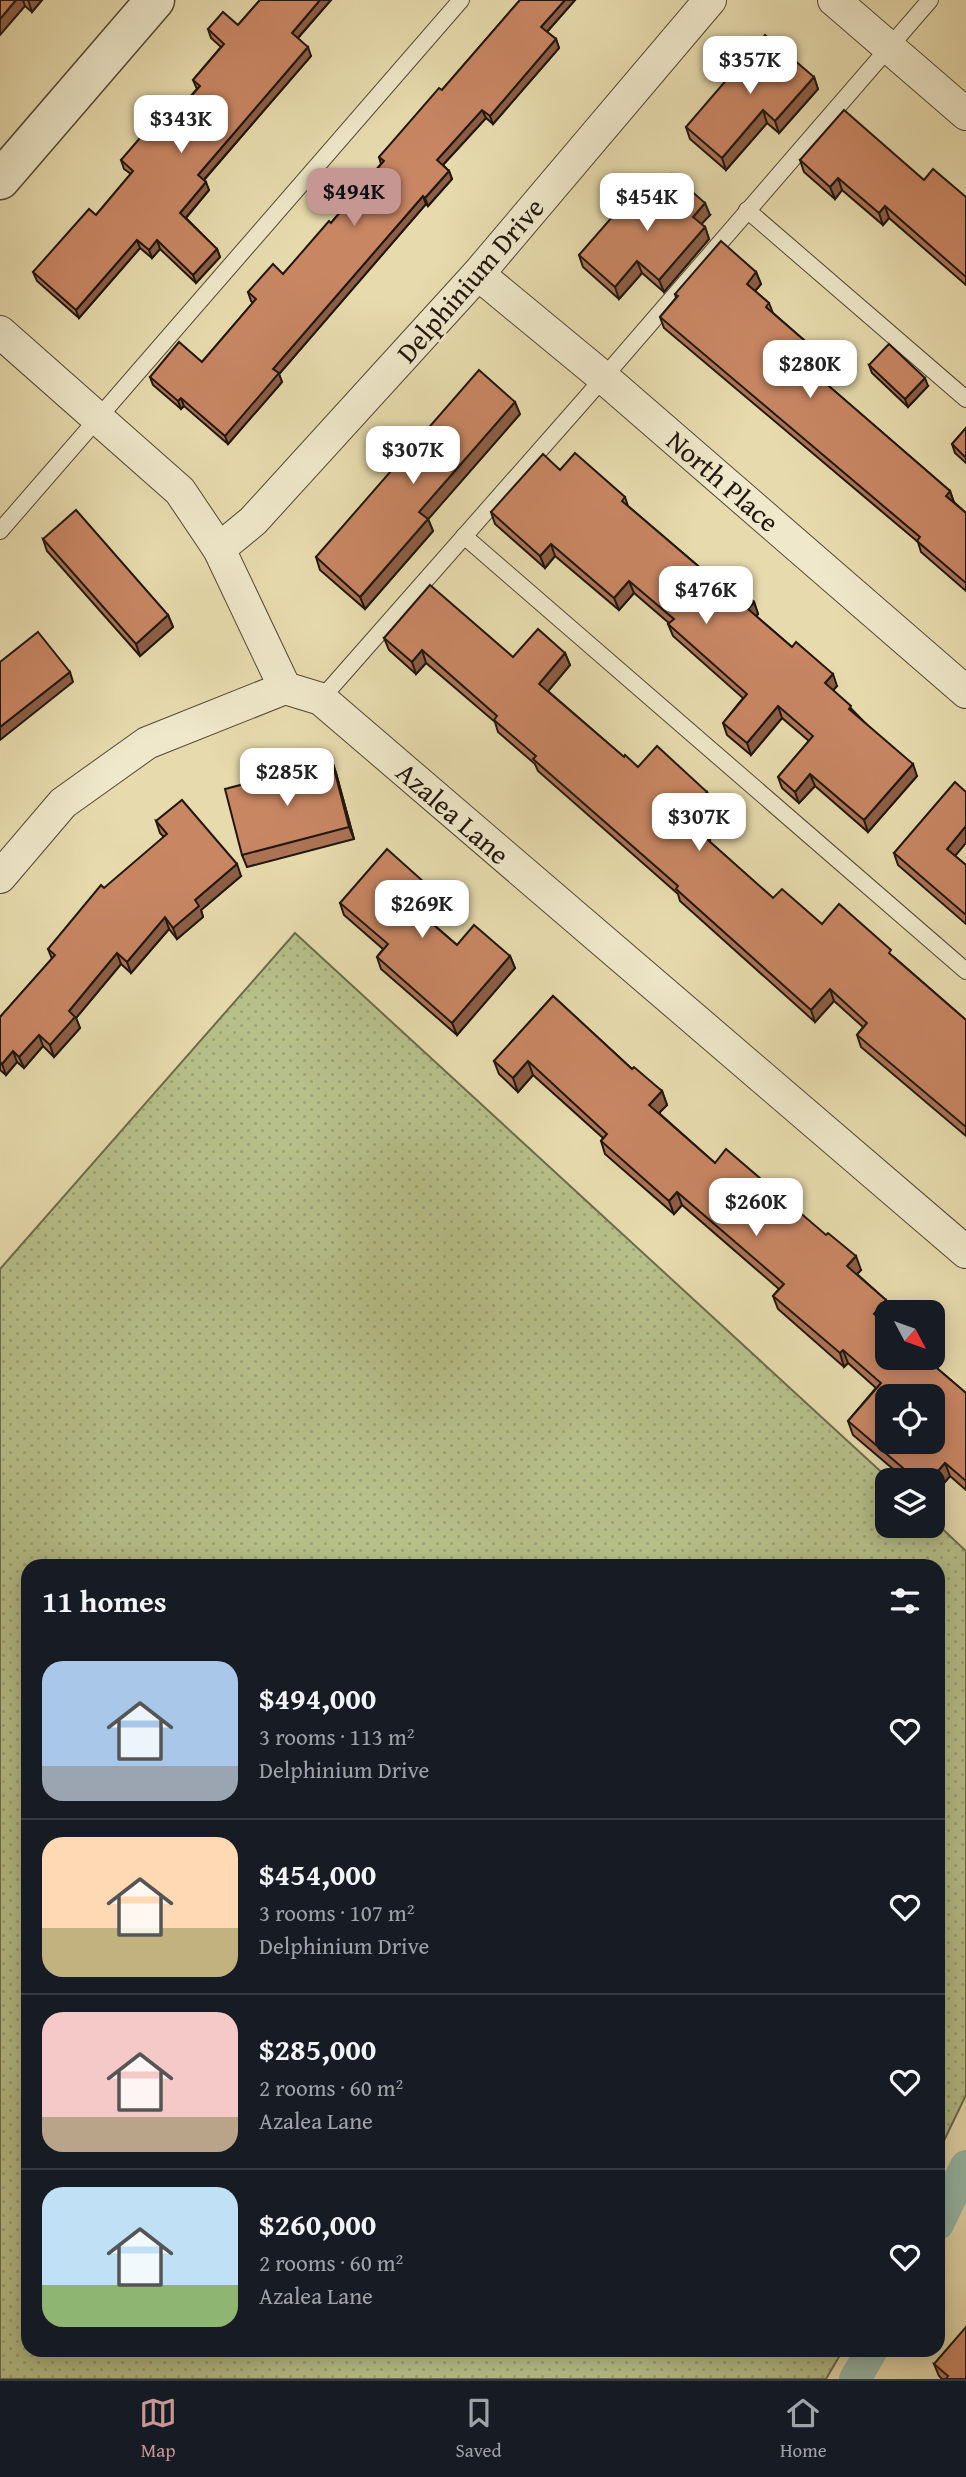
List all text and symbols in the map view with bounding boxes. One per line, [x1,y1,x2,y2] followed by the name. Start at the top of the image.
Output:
[701,36,799,96] pin: $357K
[719,42,781,75] text: $357K
[132,96,230,155] pin: $343K
[150,101,212,134] text: $343K
[305,168,403,228] pin: $494K
[323,174,385,207] text: $494K
[598,174,696,233] pin: $454K
[616,179,678,212] text: $454K
[386,188,553,371] street label: Delphinium Drive
[761,340,859,400] pin: $280K
[779,346,841,379] text: $280K
[658,420,789,541] street label: North Place
[364,426,462,486] pin: $307K
[382,432,444,465] text: $307K
[657,566,755,626] pin: $476K
[675,572,737,605] text: $476K
[238,748,336,808] pin: $285K
[388,752,519,874] street label: Azalea Lane
[256,754,318,787] text: $285K
[650,794,748,853] pin: $307K
[668,799,730,832] text: $307K
[373,880,471,940] pin: $269K
[391,886,453,919] text: $269K
[707,1178,805,1238] pin: $260K
[725,1184,787,1217] text: $260K
[875,1300,945,1370] north arrow
[875,1300,945,1538] map controls
[875,1384,945,1454] button: locate
[875,1468,945,1538] button: layers
[42,1579,167,1623] text: 11 homes
[886,1582,924,1620] icon: filters
[259,1676,376,1720] text: $494,000
[98,1689,182,1773] icon: home
[886,1712,924,1750] icon: heart
[259,1720,414,1753] text: 3 rooms · 113 m²
[259,1753,429,1786] text: Delphinium Drive
[259,1852,376,1896] text: $454,000
[98,1865,182,1949] icon: home
[886,1888,924,1926] icon: heart
[259,1896,414,1929] text: 3 rooms · 107 m²
[259,1929,429,1962] text: Delphinium Drive
[259,2027,376,2071] text: $285,000
[98,2040,182,2124] icon: home
[886,2063,924,2101] icon: heart
[259,2071,403,2104] text: 2 rooms · 60 m²
[259,2104,373,2137] text: Azalea Lane
[259,2202,376,2246] text: $260,000
[98,2215,182,2299] icon: home
[886,2238,924,2276] icon: heart
[259,2246,403,2279] text: 2 rooms · 60 m²
[259,2279,373,2312] text: Azalea Lane
[139,2394,177,2464] tab: Map
[456,2394,502,2464] tab: Saved
[780,2394,827,2464] tab: Home

